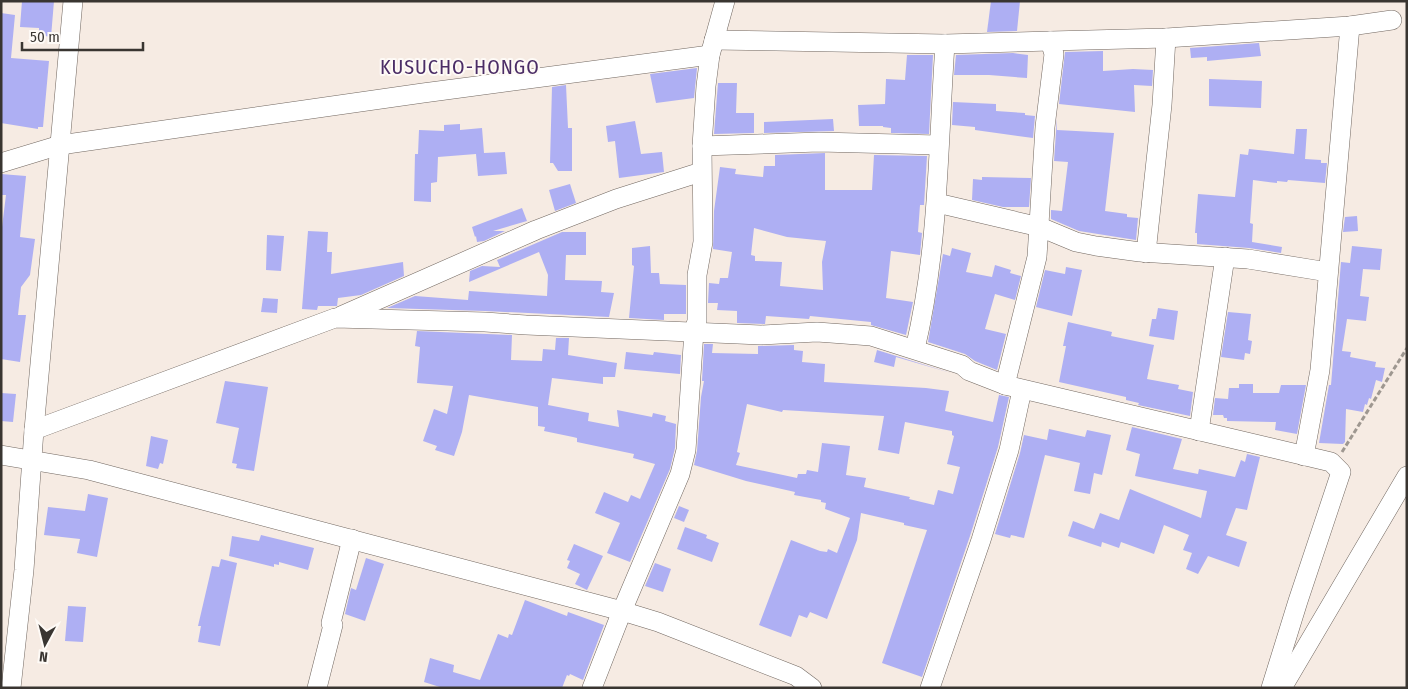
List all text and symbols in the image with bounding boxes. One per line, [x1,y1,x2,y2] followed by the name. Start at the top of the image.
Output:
[22,20,144,52] scale bar
[30,28,60,46] text: 50 m
[380,55,540,79] district label: KUSUCHO-HONGO
[20,619,70,669] north arrow
[38,647,49,665] text: N

